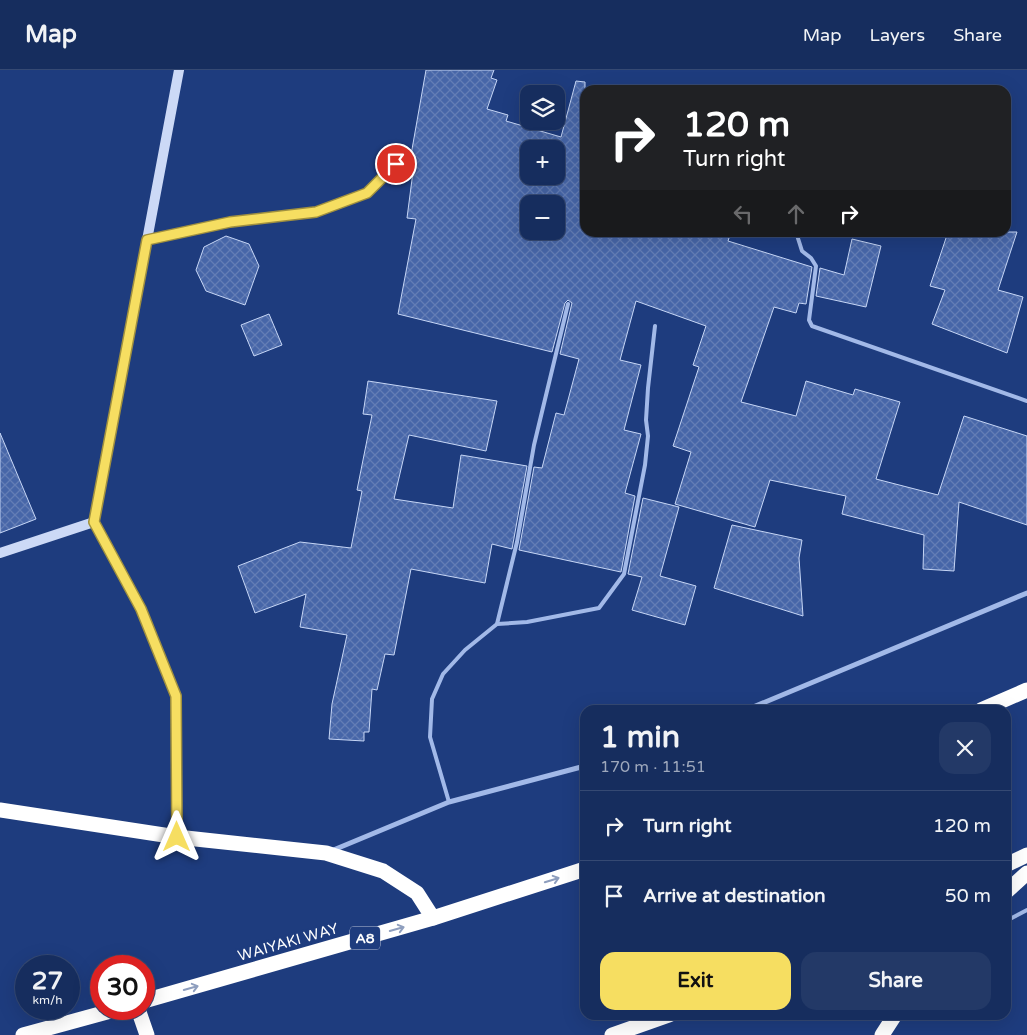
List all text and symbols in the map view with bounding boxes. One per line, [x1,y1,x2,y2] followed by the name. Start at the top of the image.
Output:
[25,20,77,49] text: Map
[803,24,842,46] text: Map
[870,24,925,46] text: Layers
[953,24,1002,46] text: Share
[520,85,565,240] map controls
[520,85,565,130] button: layers
[683,104,790,146] text: 120 m
[600,105,665,170] icon: right
[520,140,565,185] button: +
[375,143,417,185] pin
[683,146,785,172] text: Turn right
[382,150,410,178] icon: arrive
[520,195,565,240] button: −
[729,200,757,228] icon: left
[782,200,810,228] icon: ahead
[835,200,863,228] icon: right
[600,719,680,756] text: 1 min
[939,722,991,774] button: close
[600,757,706,777] text: 170 m · 11:51
[150,810,202,862] position arrow
[600,812,628,840] icon: right
[643,815,731,837] text: Turn right
[933,815,991,837] text: 120 m
[544,875,560,885] one-way arrow
[600,882,628,910] icon: arrive
[643,885,826,907] text: Arrive at destination
[945,885,991,907] text: 50 m
[236,919,341,965] street label: WAIYAKI WAY
[389,923,405,933] one-way arrow
[350,926,380,950] road number: A8
[600,952,791,1010] button: Exit
[801,952,991,1010] button: Share
[90,955,155,1020] speed limit sign: 30
[32,966,63,996] text: 27
[182,982,198,992] one-way arrow
[32,993,63,1007] text: km/h

